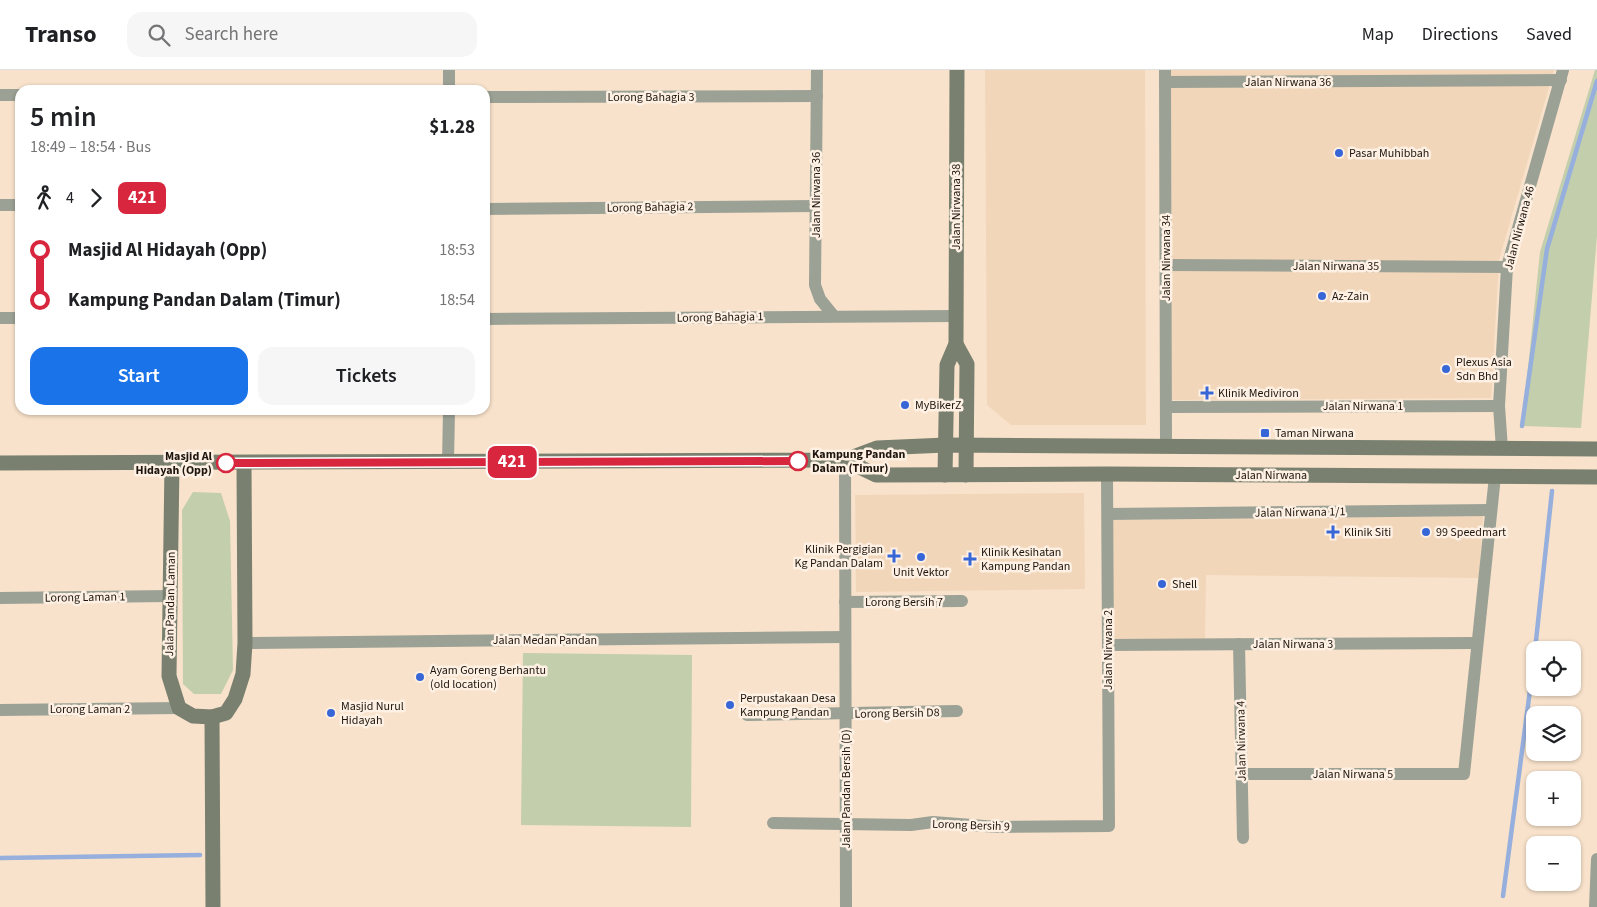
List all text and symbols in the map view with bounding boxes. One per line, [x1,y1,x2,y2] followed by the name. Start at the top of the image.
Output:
[127,12,477,57] search box
[25,17,97,52] text: Transo
[145,21,173,49] icon: search
[185,21,278,48] text: Search here
[1362,22,1394,47] text: Map
[1422,22,1498,47] text: Directions
[1526,22,1572,47] text: Saved
[1245,74,1331,91] street label: Jalan Nirwana 36
[608,89,694,106] street label: Lorong Bahagia 3
[30,97,97,137] text: 5 min
[429,114,475,141] text: $1.28
[30,136,151,158] text: 18:49 – 18:54 · Bus
[1349,145,1429,162] place label: Pasar Muhibbah
[1333,147,1345,159] marker: Pasar Muhibbah
[808,152,825,238] street label: Jalan Nirwana 36
[948,164,965,250] street label: Jalan Nirwana 38
[30,184,58,212] icon: walk
[82,184,110,212] icon: forward
[1500,184,1539,272] street label: Jalan Nirwana 46
[128,185,156,210] text: 421
[66,187,74,209] text: 4
[606,198,694,217] street label: Lorong Bahagia 2
[1158,215,1175,301] street label: Jalan Nirwana 34
[68,237,267,264] text: Masjid Al Hidayah (Opp)
[439,239,475,261] text: 18:53
[1293,258,1379,275] street label: Jalan Nirwana 35
[68,287,341,314] text: Kampung Pandan Dalam (Timur)
[1332,288,1369,305] place label: Az-Zain
[439,289,475,311] text: 18:54
[1316,290,1328,302] marker: Az-Zain
[676,308,764,327] street label: Lorong Bahagia 1
[30,347,248,405] button: Start
[258,347,475,405] button: Tickets
[1456,354,1512,385] place label: Plexus Asia Sdn Bhd
[1440,363,1452,375] marker: Plexus Asia Sdn Bhd
[1218,385,1299,402] place label: Klinik Mediviron
[1200,386,1214,400] marker: Klinik Mediviron
[915,397,962,414] place label: MyBikerZ
[1323,398,1403,415] street label: Jalan Nirwana 1
[899,399,911,411] marker: MyBikerZ
[1275,425,1354,442] place label: Taman Nirwana
[1259,427,1271,439] marker: Taman Nirwana
[483,446,541,478] line badge: 421
[812,446,905,477] place label: Kampung Pandan Dalam (Timur)
[136,448,213,479] place label: Masjid Al Hidayah (Opp)
[498,449,526,474] text: 421
[788,451,808,471] marker: Kampung Pandan Dalam (Timur)
[216,453,236,473] marker: Masjid Al Hidayah (Opp)
[1235,467,1307,484] street label: Jalan Nirwana
[1255,503,1346,522] street label: Jalan Nirwana 1/1
[1344,524,1391,541] place label: Klinik Siti
[1436,524,1506,541] place label: 99 Speedmart
[1326,525,1340,539] marker: Klinik Siti
[1420,526,1432,538] marker: 99 Speedmart
[795,541,883,572] place label: Klinik Pergigian Kg Pandan Dalam
[981,544,1070,575] place label: Klinik Kesihatan Kampung Pandan
[887,549,901,563] marker: Klinik Pergigian Kg Pandan Dalam
[161,551,180,657] street label: Jalan Pandan Laman
[915,551,927,563] marker: Unit Vektor
[963,552,977,566] marker: Klinik Kesihatan Kampung Pandan
[893,564,950,581] place label: Unit Vektor
[1172,576,1197,593] place label: Shell
[1156,578,1168,590] marker: Shell
[45,588,125,607] street label: Lorong Laman 1
[865,594,943,611] street label: Lorong Bersih 7
[1100,610,1117,690] street label: Jalan Nirwana 2
[493,632,597,649] street label: Jalan Medan Pandan
[1253,636,1333,653] street label: Jalan Nirwana 3
[1526,641,1581,891] map controls
[1526,641,1581,696] button: locate
[430,662,546,693] place label: Ayam Goreng Berhantu (old location)
[414,671,426,683] marker: Ayam Goreng Berhantu (old location)
[740,690,836,721] place label: Perpustakaan Desa Kampung Pandan
[341,698,404,729] place label: Masjid Nurul Hidayah
[724,699,736,711] marker: Perpustakaan Desa Kampung Pandan
[50,701,130,718] street label: Lorong Laman 2
[1232,701,1251,781] street label: Jalan Nirwana 4
[854,704,940,723] street label: Lorong Bersih D8
[1526,706,1581,761] button: layers
[325,707,337,719] marker: Masjid Nurul Hidayah
[838,729,855,849] street label: Jalan Pandan Bersih (D)
[1313,766,1393,783] street label: Jalan Nirwana 5
[1526,771,1581,826] button: +
[932,816,1010,835] street label: Lorong Bersih 9
[1526,836,1581,891] button: −

